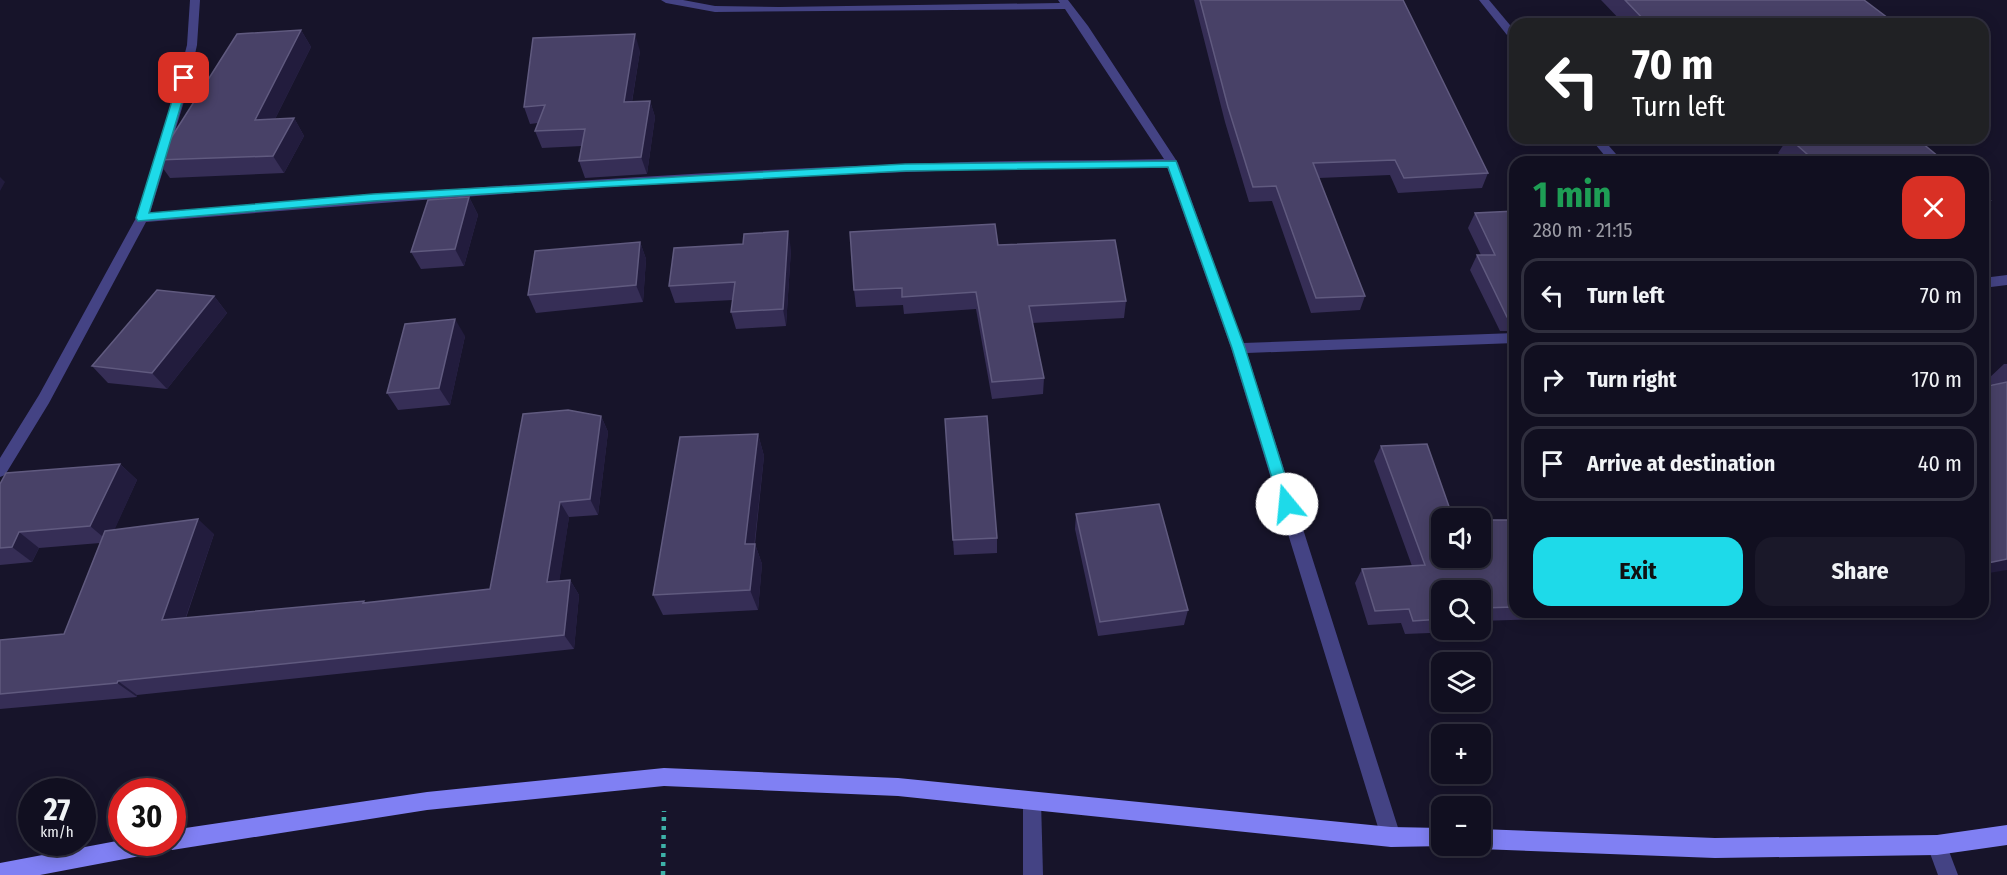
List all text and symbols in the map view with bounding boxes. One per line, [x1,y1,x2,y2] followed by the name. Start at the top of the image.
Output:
[1632,40,1713,90] text: 70 m
[1533,42,1611,120] icon: left
[158,52,209,103] pin
[167,61,200,94] icon: arrive
[1632,91,1725,123] text: Turn left
[1533,173,1611,217] text: 1 min
[1902,176,1965,239] button: close
[1533,218,1633,242] text: 280 m · 21:15
[1536,279,1569,312] icon: left
[1587,282,1665,309] text: Turn left
[1920,282,1962,309] text: 70 m
[1536,363,1569,396] icon: right
[1587,366,1676,393] text: Turn right
[1911,366,1962,393] text: 170 m
[1536,447,1569,480] icon: arrive
[1587,450,1775,477] text: Arrive at destination
[1918,450,1962,477] text: 40 m
[1255,472,1319,536] position arrow
[1431,508,1491,856] map controls
[1431,508,1491,568] button: sound
[1533,537,1743,606] button: Exit
[1755,537,1965,606] button: Share
[1431,580,1491,640] button: search
[1431,652,1491,712] button: layers
[1431,724,1491,784] button: +
[108,778,186,856] speed limit sign: 30
[44,792,70,828] text: 27
[1431,796,1491,856] button: −
[40,823,74,841] text: km/h

